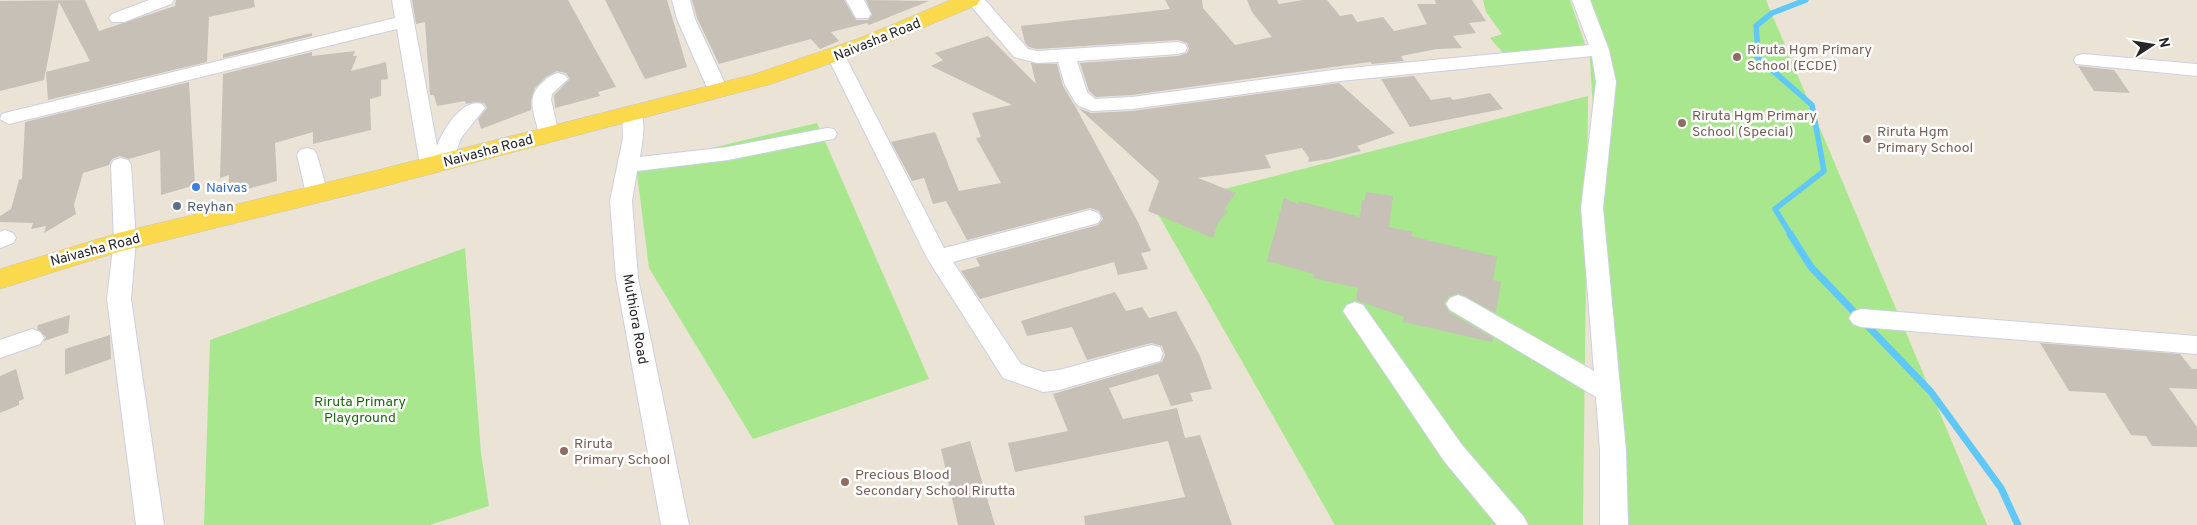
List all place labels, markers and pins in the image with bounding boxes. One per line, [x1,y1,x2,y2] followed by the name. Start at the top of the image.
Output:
[1747,42,1872,75] place label: Riruta Hgm Primary School (ECDE)
[1731,51,1743,63] marker: Riruta Hgm Primary School (ECDE)
[1692,108,1817,141] place label: Riruta Hgm Primary School (Special)
[1676,117,1688,129] marker: Riruta Hgm Primary School (Special)
[1877,124,1973,157] place label: Riruta Hgm Primary School
[1861,133,1873,145] marker: Riruta Hgm Primary School
[206,180,247,197] place label: Naivas
[190,181,202,193] marker: Naivas
[187,199,234,216] place label: Reyhan
[171,200,183,212] marker: Reyhan
[574,436,670,469] place label: Riruta Primary School
[558,445,570,457] marker: Riruta Primary School
[855,467,1015,500] place label: Precious Blood Secondary School Rirutta
[839,476,851,488] marker: Precious Blood Secondary School Rirutta

